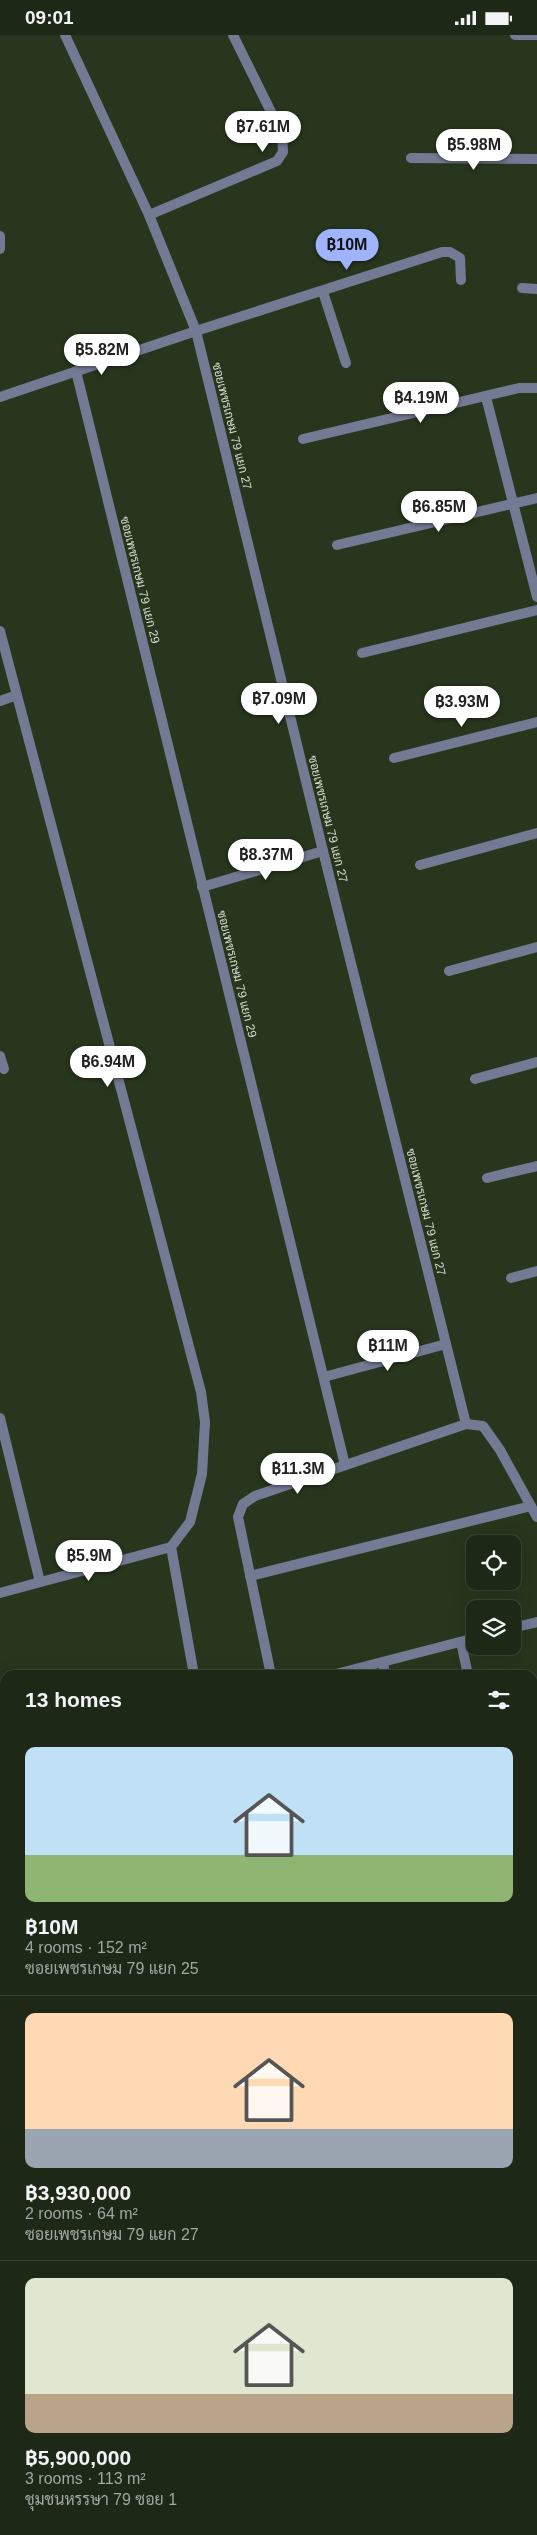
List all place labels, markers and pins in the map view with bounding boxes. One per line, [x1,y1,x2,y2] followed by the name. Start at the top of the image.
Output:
[222,111,304,153] pin: ฿7.61M
[433,129,515,171] pin: ฿5.98M
[317,229,377,271] pin: ฿10M
[61,333,143,376] pin: ฿5.82M
[380,381,462,424] pin: ฿4.19M
[398,491,480,533] pin: ฿6.85M
[238,683,320,725] pin: ฿7.09M
[421,685,503,728] pin: ฿3.93M
[225,839,307,881] pin: ฿8.37M
[67,1045,149,1088] pin: ฿6.94M
[358,1329,418,1372] pin: ฿11M
[257,1453,339,1495] pin: ฿11.3M
[54,1539,124,1582] pin: ฿5.9M

